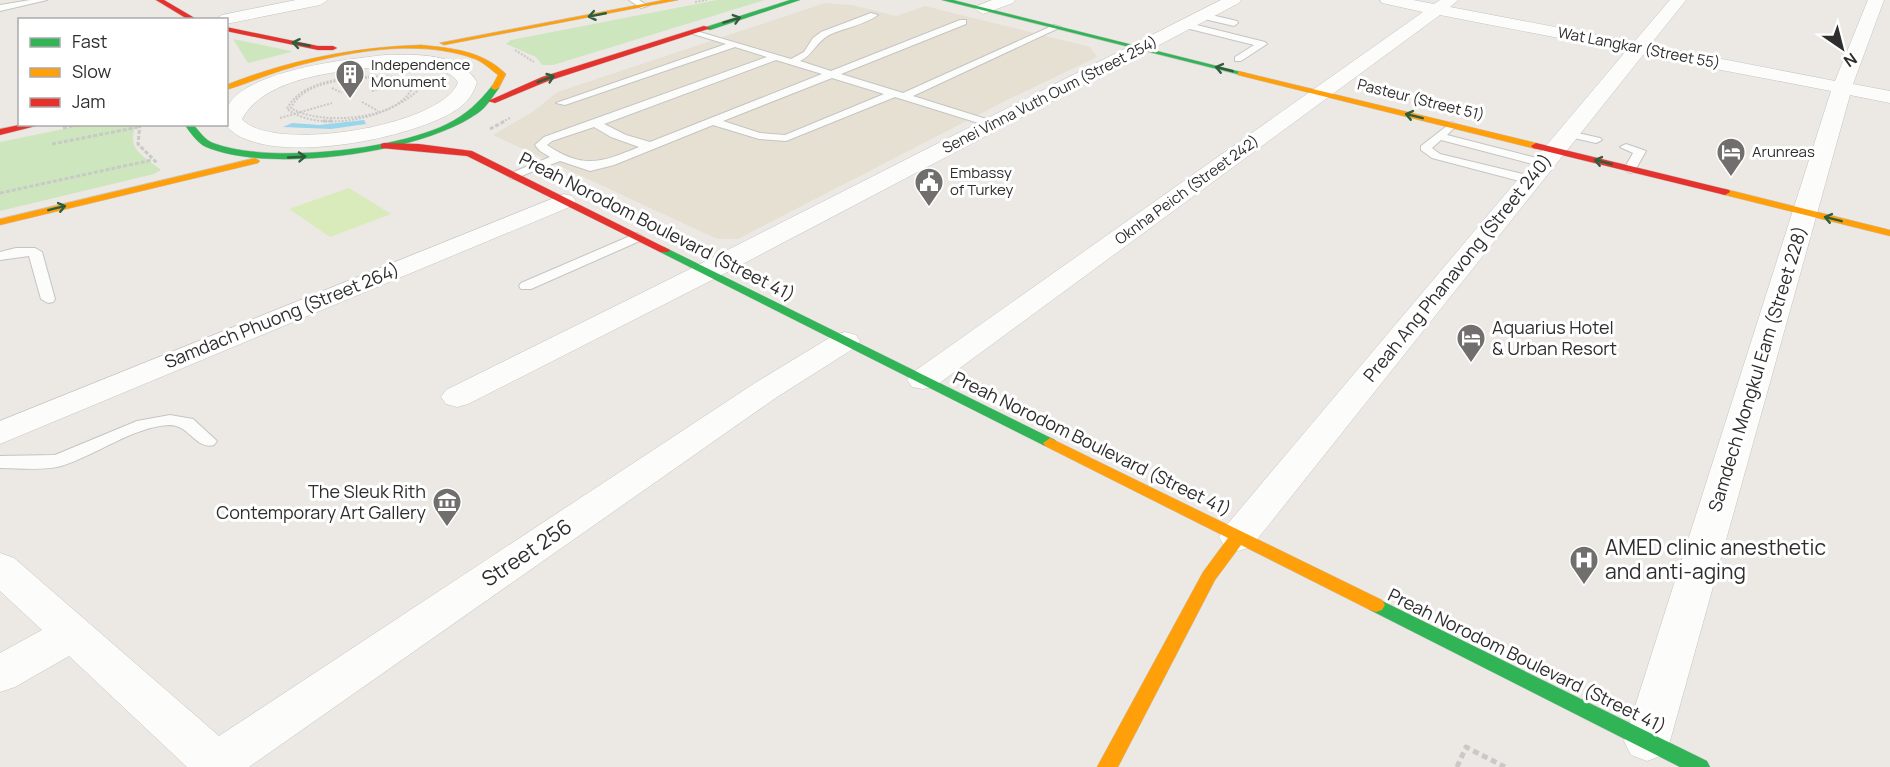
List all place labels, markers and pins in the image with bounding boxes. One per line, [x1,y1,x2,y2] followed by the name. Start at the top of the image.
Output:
[371,54,470,92] place label: Independence Monument
[334,58,366,100] building icon: Independence Monument
[1715,136,1747,178] hotel icon: Arunreas
[1752,141,1815,162] place label: Arunreas
[950,162,1014,200] place label: Embassy of Turkey
[913,166,945,208] public building icon: Embassy of Turkey
[1492,315,1617,360] place label: Aquarius Hotel & Urban Resort
[1455,322,1487,364] hotel icon: Aquarius Hotel & Urban Resort
[216,479,426,524] place label: The Sleuk Rith Contemporary Art Gallery
[431,486,463,528] museum icon: The Sleuk Rith Contemporary Art Gallery
[1605,533,1826,585] place label: AMED clinic anesthetic and anti-aging
[1568,544,1600,586] hospital icon: AMED clinic anesthetic and anti-aging

